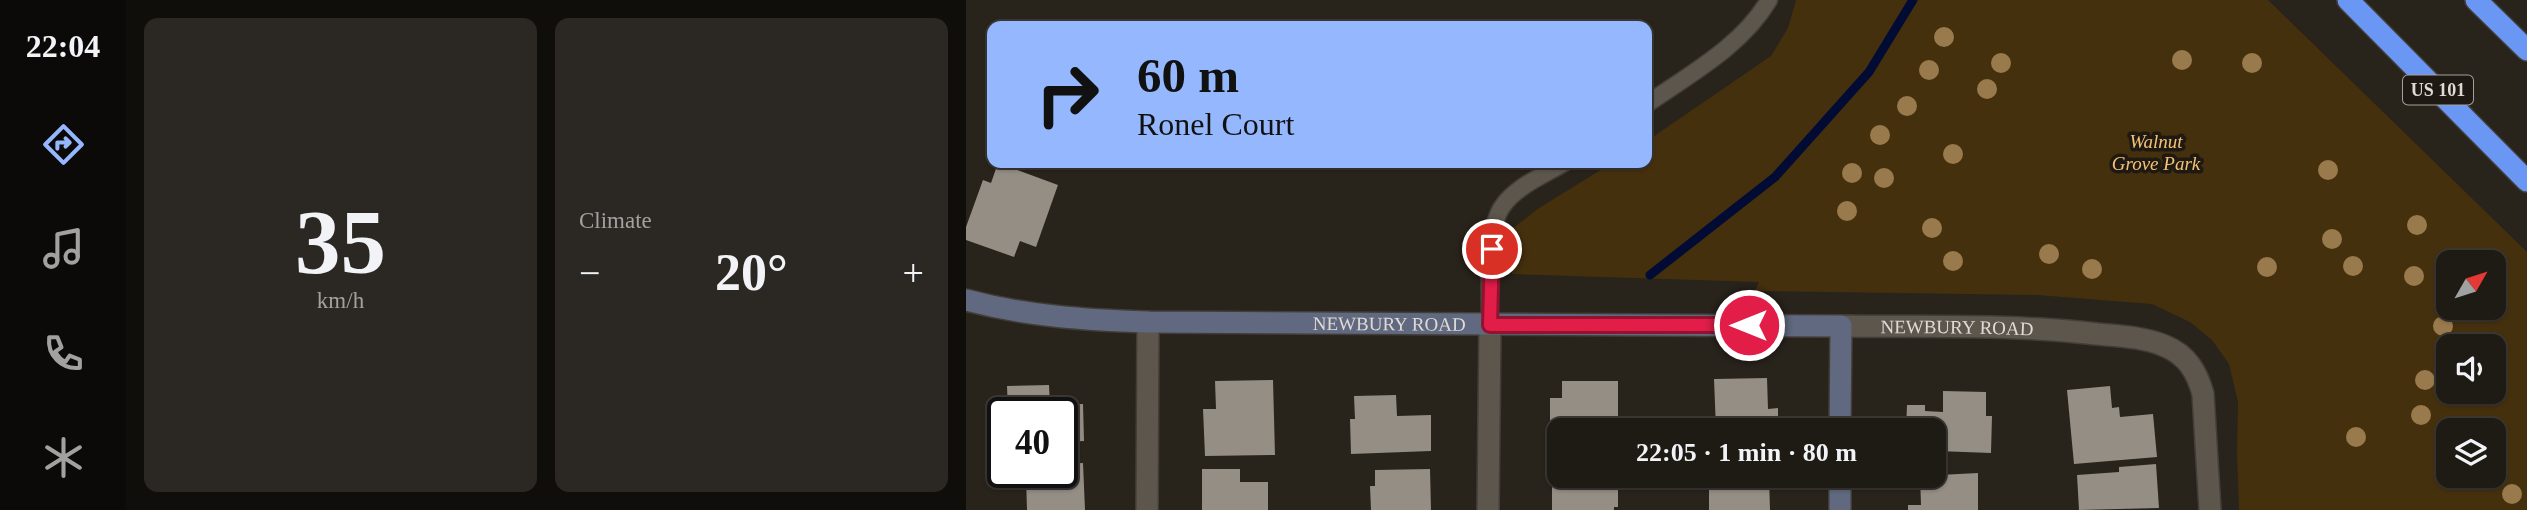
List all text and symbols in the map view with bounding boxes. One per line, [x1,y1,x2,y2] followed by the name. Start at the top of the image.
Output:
[26,28,100,64] text: 22:04
[1137,48,1239,103] text: 60 m
[1022,49,1113,140] icon: right
[2403,76,2473,104] road number: US 101
[1137,106,1294,142] text: Ronel Court
[39,120,88,169] icon: directions
[2112,131,2201,174] park label: Walnut Grove Park
[295,192,386,293] text: 35
[579,208,652,233] text: Climate
[1462,219,1522,279] pin
[39,224,88,273] icon: music
[1473,230,1511,268] icon: arrive
[715,244,788,301] text: 20°
[2436,250,2506,320] north arrow
[2436,250,2506,488] map controls
[579,252,600,294] text: −
[903,252,924,294] text: +
[317,288,364,313] text: km/h
[1712,288,1786,362] position arrow
[1313,313,1466,335] street label: NEWBURY ROAD
[1880,316,2034,340] street label: NEWBURY ROAD
[39,329,88,378] icon: phone
[2436,334,2506,404] button: sound
[987,397,1078,488] speed limit sign: 40
[2436,418,2506,488] button: layers
[39,433,88,482] icon: climate
[1636,438,1857,467] text: 22:05 · 1 min · 80 m

